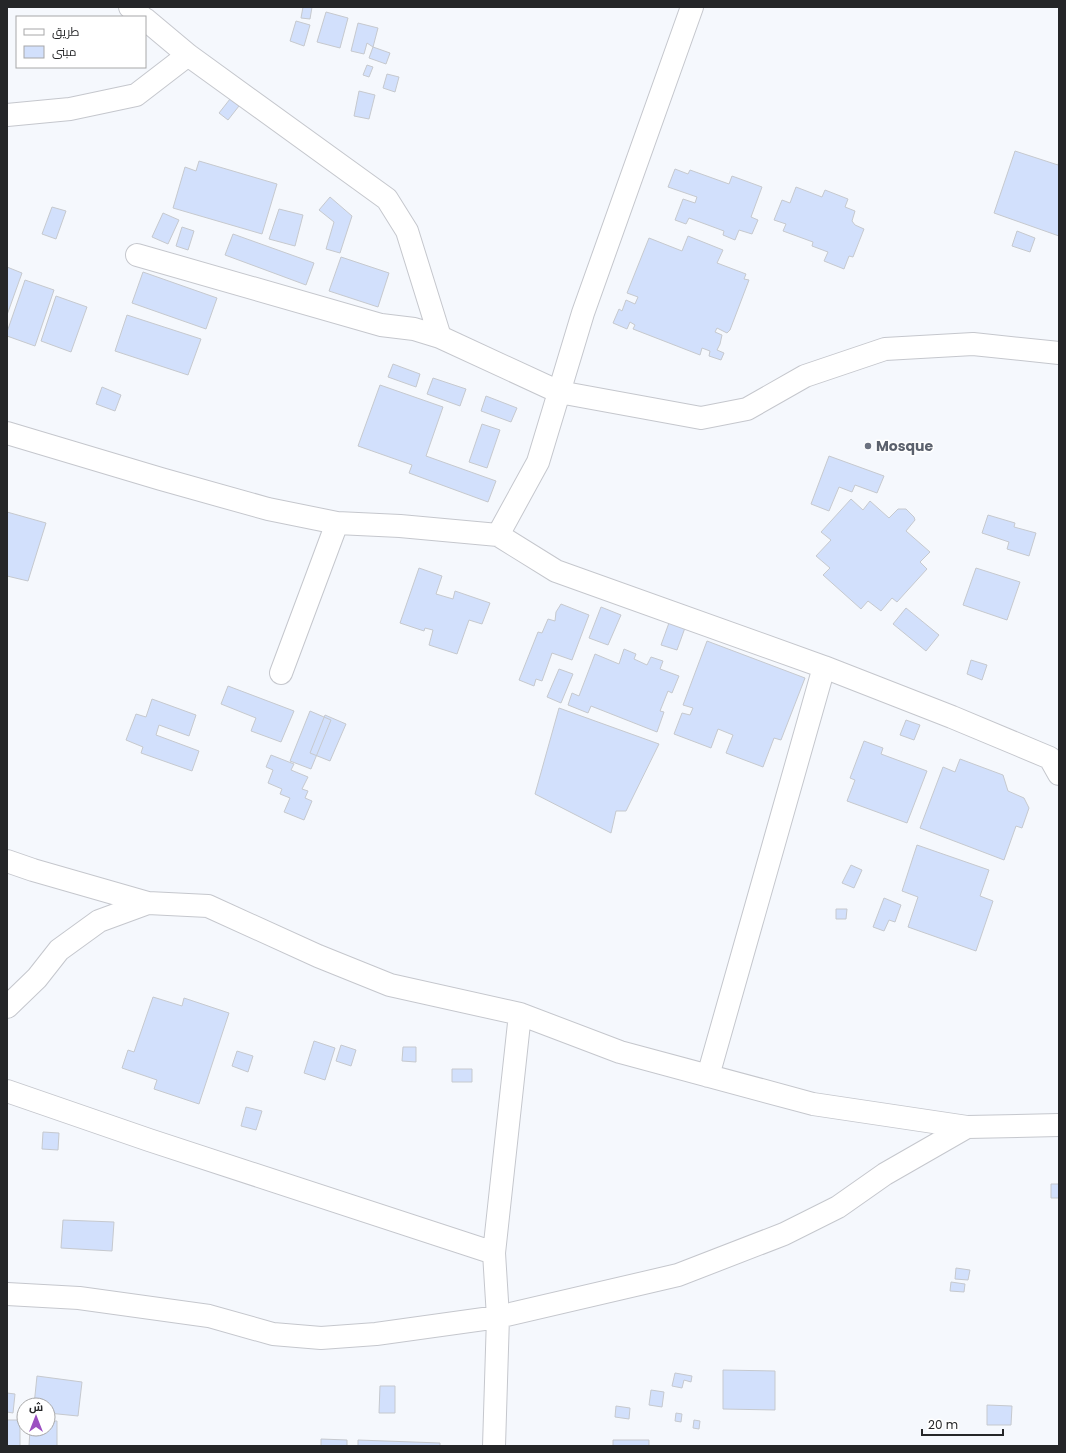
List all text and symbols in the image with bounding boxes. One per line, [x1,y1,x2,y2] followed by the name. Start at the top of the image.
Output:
[16,16,146,68] legend
[52,23,80,40] text: طريق
[52,43,77,60] text: مبنى
[876,436,934,456] place label: Mosque
[863,441,873,451] marker: Mosque
[16,1397,56,1437] north arrow
[29,1399,43,1415] text: ش
[922,1411,1003,1437] scale bar
[928,1416,958,1433] text: 20 m

